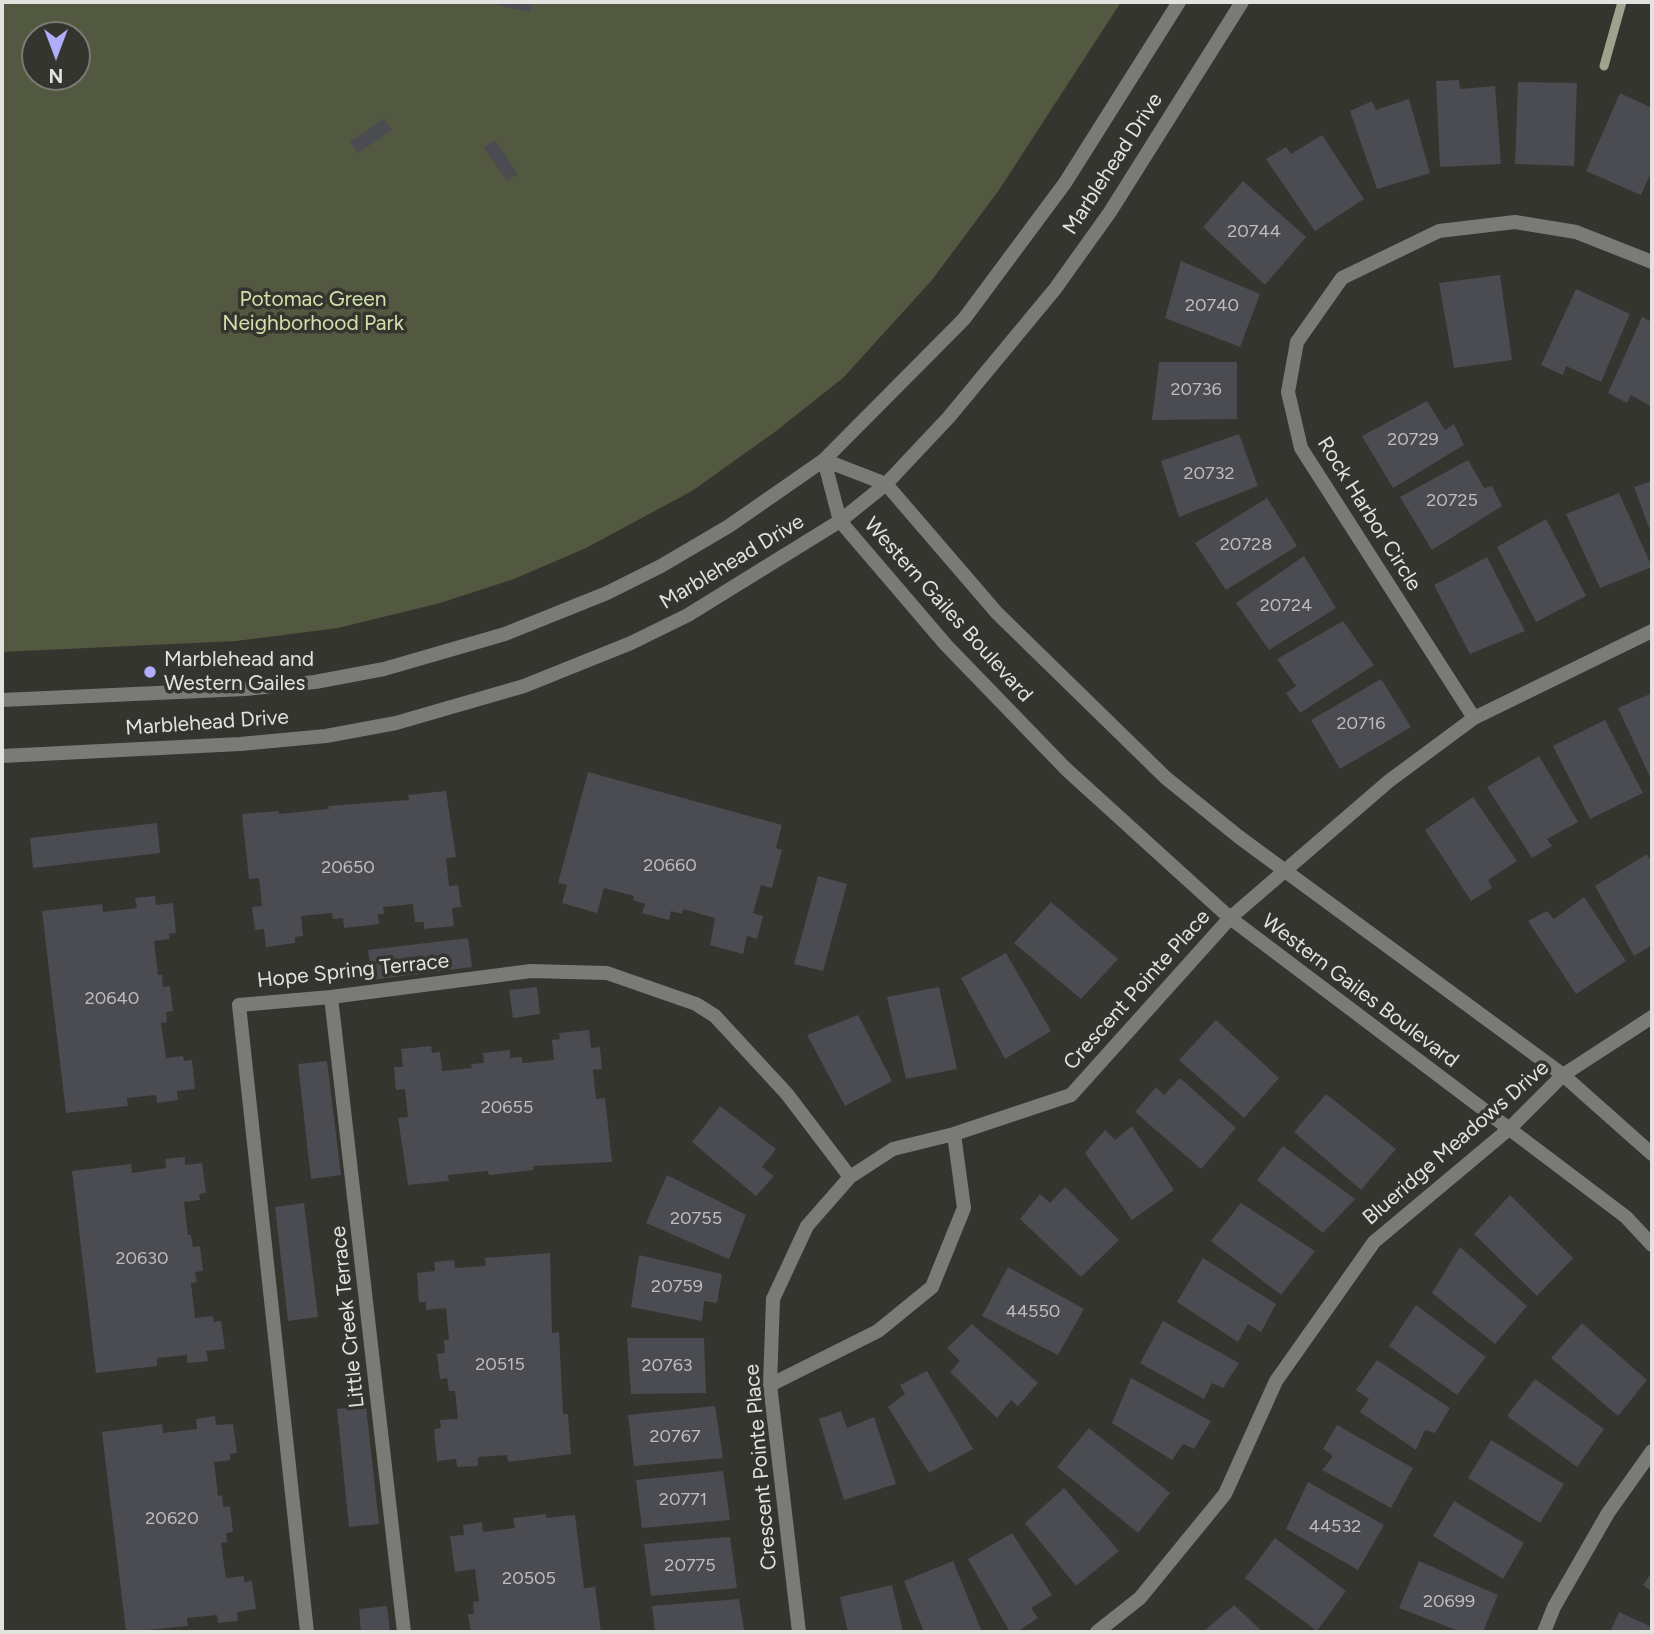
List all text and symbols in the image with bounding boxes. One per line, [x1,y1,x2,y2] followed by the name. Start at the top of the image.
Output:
[21,21,91,91] north arrow
[49,64,63,87] text: N
[1058,88,1168,240] street label: Marblehead Drive
[1227,221,1281,243] house number: 20744
[222,287,404,337] park label: Potomac Green Neighborhood Park
[1185,295,1239,317] house number: 20740
[1170,379,1222,401] house number: 20736
[1387,429,1439,451] house number: 20729
[1311,432,1427,596] street label: Rock Harbor Circle
[1183,463,1235,485] house number: 20732
[1426,490,1478,512] house number: 20725
[655,509,809,615] street label: Marblehead Drive
[858,512,1038,708] street label: Western Gailes Boulevard
[1220,534,1272,556] house number: 20728
[1260,595,1312,617] house number: 20724
[164,647,314,697] place label: Marblehead and Western Gailes
[142,664,158,680] marker: Marblehead and Western Gailes
[124,705,290,741] street label: Marblehead Drive
[1337,713,1385,735] house number: 20716
[643,855,697,877] house number: 20660
[321,857,375,879] house number: 20650
[1058,905,1216,1075] street label: Crescent Pointe Place
[1257,909,1463,1073] street label: Western Gailes Boulevard
[256,948,450,994] street label: Hope Spring Terrace
[85,988,139,1010] house number: 20640
[1358,1055,1554,1231] street label: Blueridge Meadows Drive
[481,1097,533,1119] house number: 20655
[670,1208,722,1230] house number: 20755
[326,1225,370,1409] street label: Little Creek Terrace
[115,1248,169,1270] house number: 20630
[651,1276,703,1298] house number: 20759
[1006,1301,1060,1323] house number: 44550
[475,1354,525,1376] house number: 20515
[641,1355,693,1377] house number: 20763
[739,1363,783,1571] street label: Crescent Pointe Place
[649,1426,701,1448] house number: 20767
[659,1489,707,1511] house number: 20771
[145,1508,199,1530] house number: 20620
[1309,1516,1361,1538] house number: 44532
[664,1555,716,1577] house number: 20775
[502,1568,556,1590] house number: 20505
[1423,1591,1475,1613] house number: 20699

